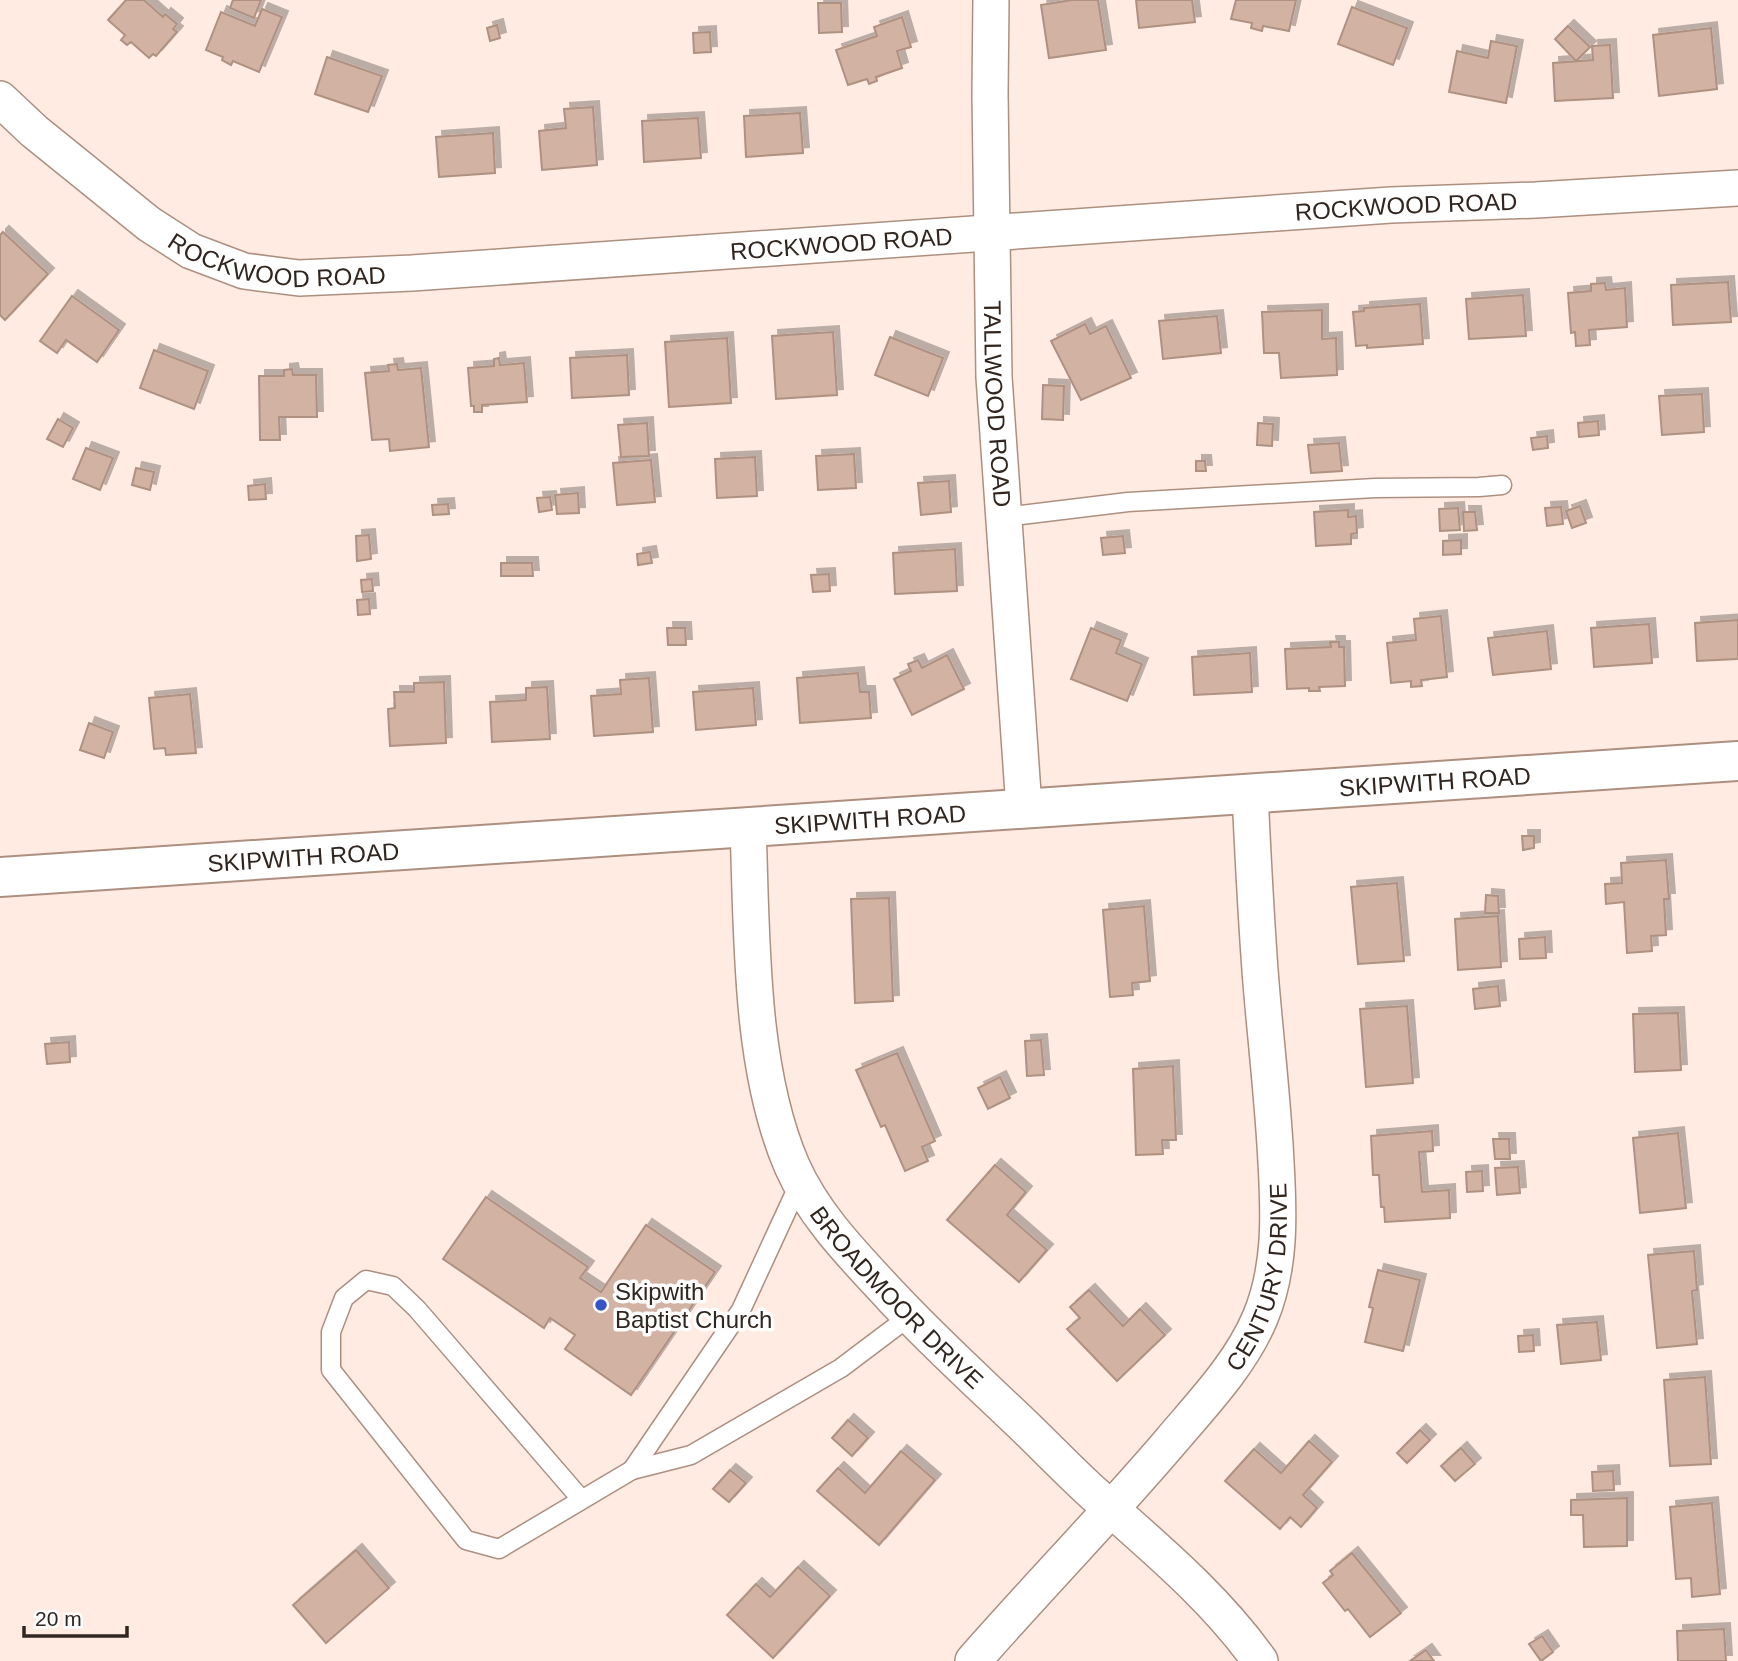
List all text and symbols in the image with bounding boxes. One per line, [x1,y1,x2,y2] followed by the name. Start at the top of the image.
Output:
[1294,187,1518,225] street label: ROCKWOOD ROAD
[729,222,953,264] street label: ROCKWOOD ROAD
[164,227,386,292] street label: ROCKWOOD ROAD
[979,300,1017,508] street label: TALLWOOD ROAD
[1338,761,1532,801] street label: SKIPWITH ROAD
[773,799,967,839] street label: SKIPWITH ROAD
[207,837,400,877] street label: SKIPWITH ROAD
[1220,1183,1291,1376] street label: CENTURY DRIVE
[805,1201,989,1394] street label: BROADMOOR DRIVE
[615,1278,772,1333] place label: Skipwith Baptist Church
[593,1297,609,1313] marker: Skipwith Baptist Church
[24,1594,128,1638] scale bar
[35,1607,82,1630] text: 20 m

